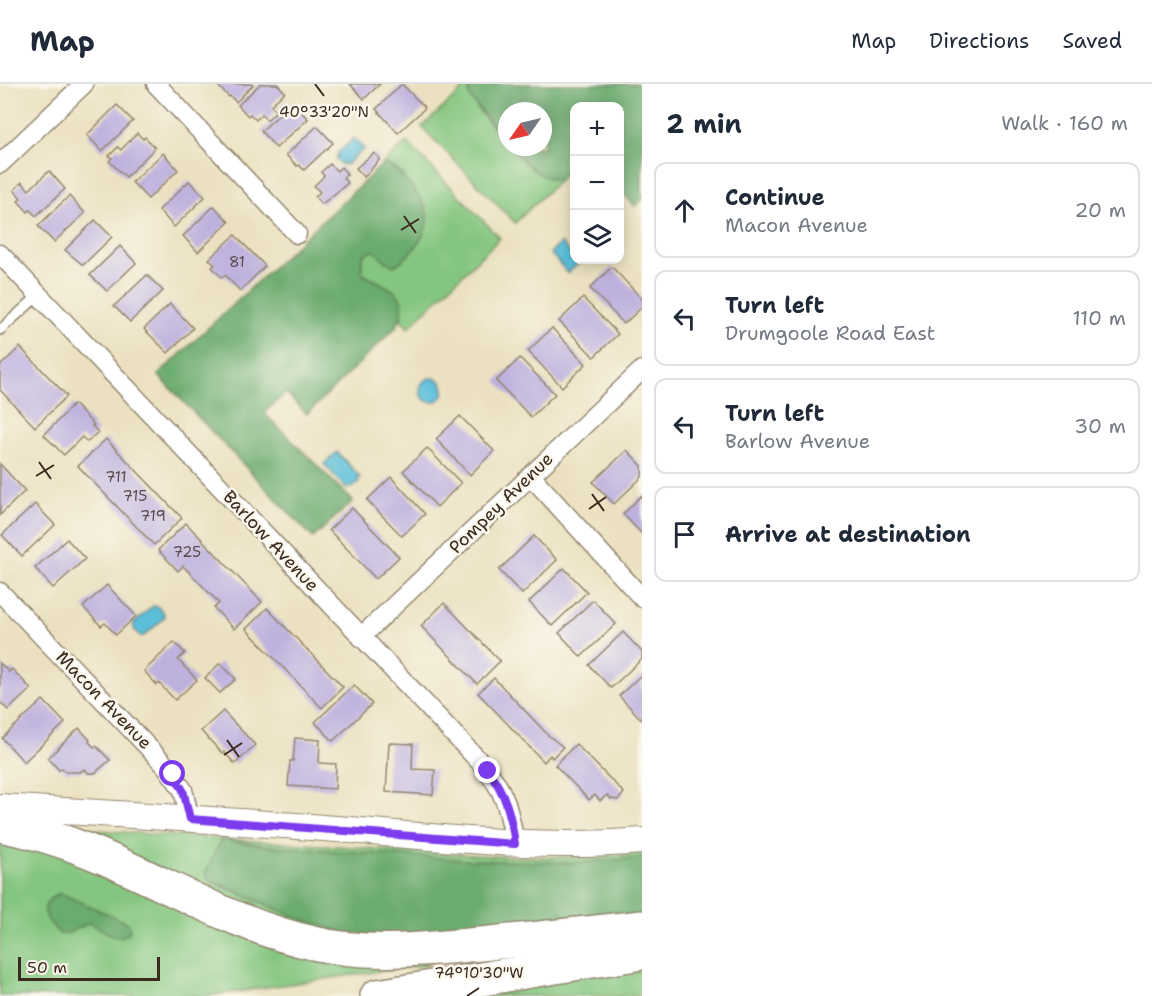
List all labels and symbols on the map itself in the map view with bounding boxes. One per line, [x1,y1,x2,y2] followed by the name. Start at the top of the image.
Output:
[279,102,369,122] text: 40°33'20"N
[498,102,552,156] north arrow
[229,252,245,272] house number: 81
[444,447,558,559] street label: Pompey Avenue
[105,467,127,487] house number: 711
[218,485,324,597] street label: Barlow Avenue
[123,486,147,506] house number: 715
[140,506,166,526] house number: 719
[173,542,201,562] house number: 725
[51,645,157,755] street label: Macon Avenue
[474,757,500,783] route end
[159,760,185,786] route start
[18,954,160,982] scale bar
[434,963,524,983] text: 74°10'30"W

